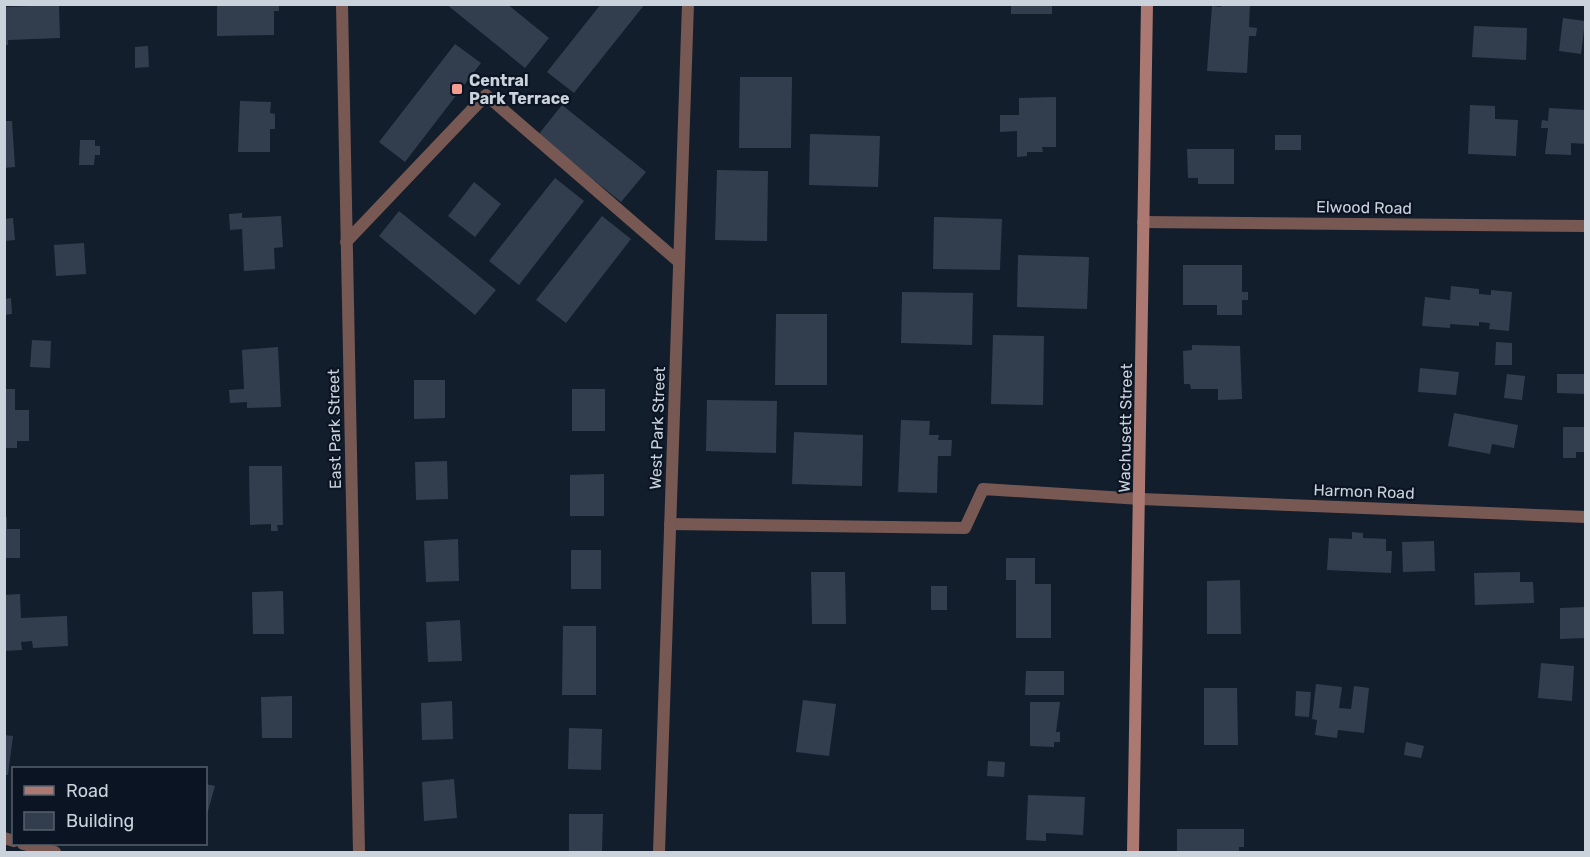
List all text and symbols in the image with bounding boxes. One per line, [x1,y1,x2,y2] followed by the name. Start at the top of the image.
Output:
[469,71,570,108] place label: Central Park Terrace
[450,82,464,96] marker: Central Park Terrace
[1316,197,1412,218] street label: Elwood Road
[1115,363,1136,493] street label: Wachusett Street
[646,366,669,490] street label: West Park Street
[324,369,345,489] street label: East Park Street
[1313,480,1415,503] street label: Harmon Road
[12,767,207,845] legend
[66,780,109,802] text: Road
[66,810,134,832] text: Building

